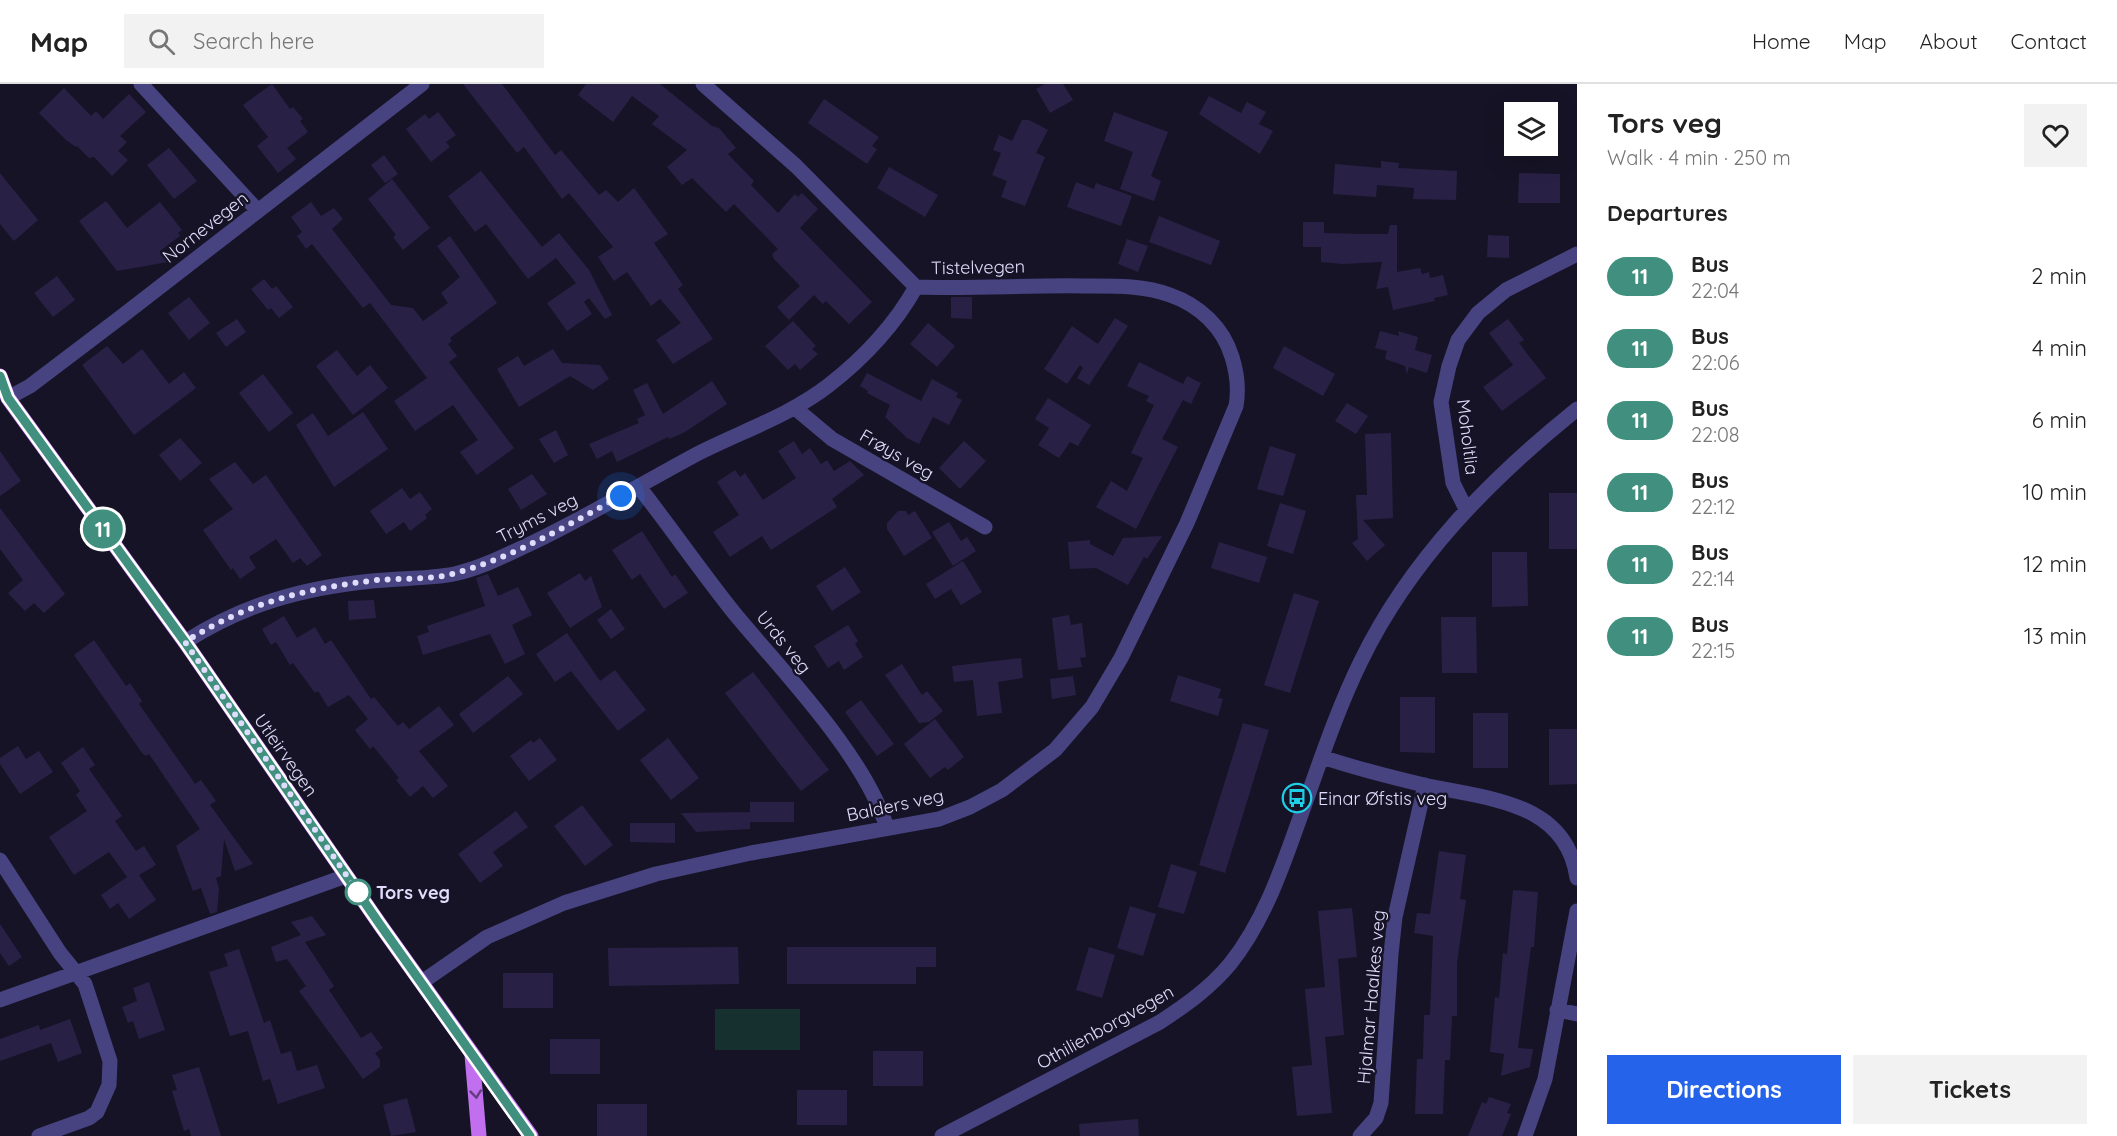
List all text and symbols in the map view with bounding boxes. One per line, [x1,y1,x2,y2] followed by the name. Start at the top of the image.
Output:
[124,14,544,68] search box
[30,24,88,59] text: Map
[145,25,178,58] icon: search
[193,27,315,55] text: Search here
[1752,28,1811,54] text: Home
[1844,28,1887,54] text: Map
[1920,28,1978,54] text: About
[2011,28,2087,54] text: Contact
[1504,102,1558,156] map controls
[1504,102,1558,156] button: layers
[2024,104,2087,167] button: heart
[1607,105,1722,140] text: Tors veg
[1607,145,1791,170] text: Walk · 4 min · 250 m
[158,186,252,268] street label: Nornevegen
[1607,199,1728,227] text: Departures
[1691,250,1729,278] text: Bus
[931,255,1025,279] street label: Tistelvegen
[2031,262,2087,290] text: 2 min
[1632,263,1648,289] text: 11
[1691,278,1739,303] text: 22:04
[1691,322,1729,350] text: Bus
[2032,334,2087,362] text: 4 min
[1632,335,1648,361] text: 11
[1691,350,1740,375] text: 22:06
[1691,394,1729,422] text: Bus
[1452,398,1484,476] street label: Moholtlia
[2032,406,2087,434] text: 6 min
[1632,407,1648,433] text: 11
[1691,422,1740,447] text: 22:08
[856,424,938,484] street label: Frøys veg
[1691,466,1729,494] text: Bus
[2022,478,2087,506] text: 10 min
[1632,479,1648,505] text: 11
[606,481,636,511] your location
[493,488,581,548] street label: Tryms veg
[1691,494,1735,519] text: 22:12
[76,510,130,548] line badge: 11
[95,516,111,542] text: 11
[1691,538,1729,566] text: Bus
[2023,550,2087,578] text: 12 min
[1632,551,1648,577] text: 11
[1691,566,1735,591] text: 22:14
[752,606,816,678] street label: Urds veg
[1691,610,1729,638] text: Bus
[2024,622,2087,650] text: 13 min
[1632,623,1648,649] text: 11
[1691,638,1735,663] text: 22:15
[249,709,323,801] street label: Utleirvegen
[1281,782,1313,814] bus stop icon: Einar Øfstis veg
[844,783,946,827] street label: Balders veg
[1318,787,1447,810] place label: Einar Øfstis veg
[345,879,371,905] marker: Tors veg
[376,881,450,904] place label: Tors veg
[1352,909,1390,1085] street label: Hjalmar Haalkes veg
[1032,980,1178,1074] street label: Othilienborgvegen
[1607,1055,1841,1124] button: Directions
[1853,1055,2087,1124] button: Tickets
[470,1089,482,1098] one-way arrow

